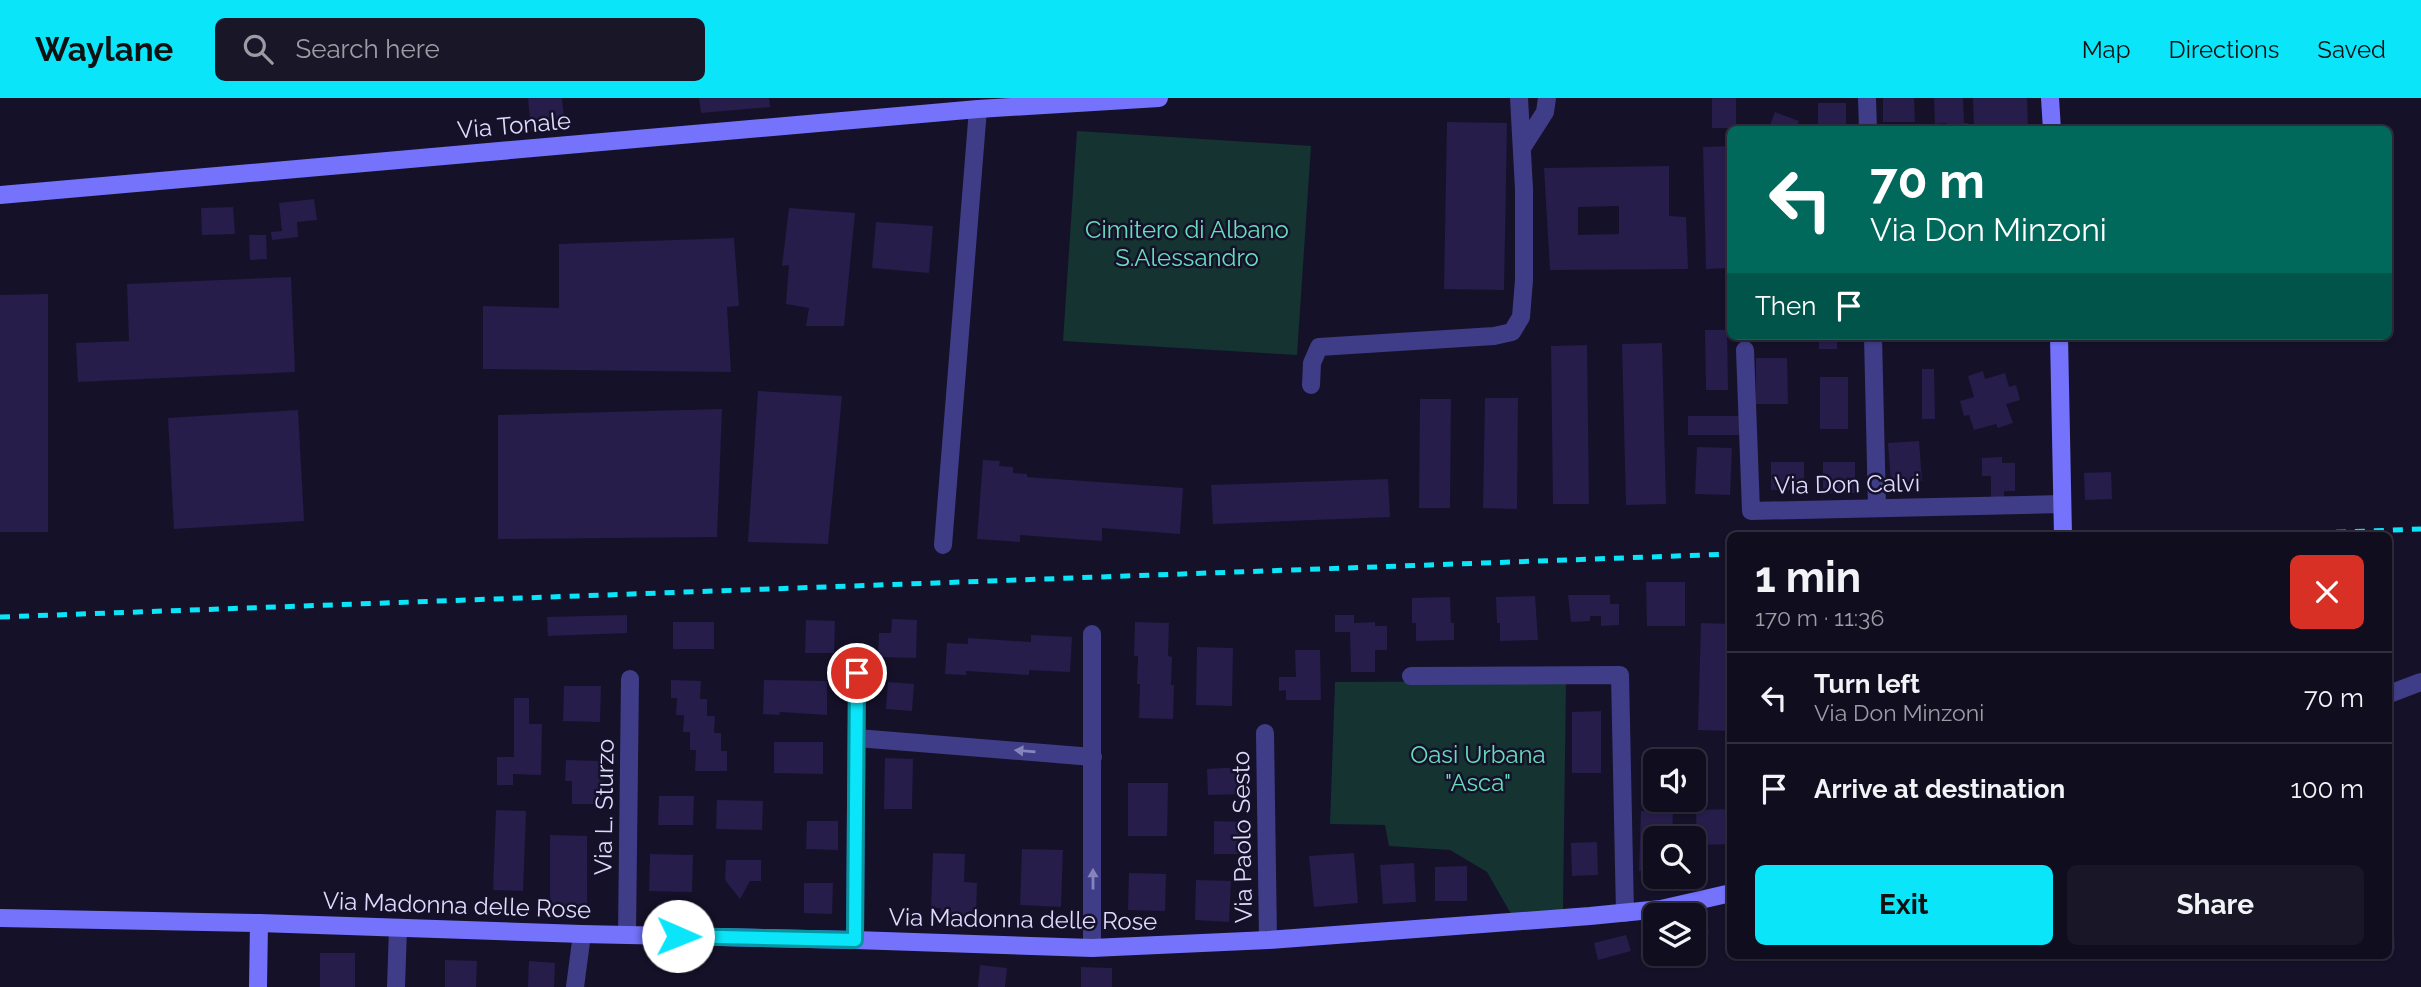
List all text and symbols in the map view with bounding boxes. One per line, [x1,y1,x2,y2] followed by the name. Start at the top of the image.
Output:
[215,18,705,81] search box
[35,30,173,69] text: Waylane
[239,30,277,68] icon: search
[295,34,440,64] text: Search here
[2082,35,2131,64] text: Map
[2169,35,2279,64] text: Directions
[2317,35,2386,64] text: Saved
[456,106,572,144] street label: Via Tonale
[1870,152,1985,209] text: 70 m
[1755,154,1846,245] icon: left
[1870,211,2107,248] text: Via Don Minzoni
[1085,215,1289,272] park label: Cimitero di Albano S.Alessandro
[1830,287,1868,325] icon: arrive
[1755,291,1816,321] text: Then
[1774,468,1920,500] street label: Via Don Calvi
[1755,553,1861,602] text: 1 min
[2290,555,2364,629] button: close
[1755,604,1884,631] text: 170 m · 11:36
[827,643,887,703] pin
[838,654,876,692] icon: arrive
[1814,669,1920,699] text: Turn left
[1755,679,1793,717] icon: left
[2304,683,2364,713] text: 70 m
[1814,699,1984,726] text: Via Don Minzoni
[588,739,620,875] street label: Via L. Sturzo
[1410,740,1546,797] park label: Oasi Urbana "Asca"
[1014,745,1036,756] one-way arrow
[1643,749,1706,966] map controls
[1643,749,1706,812] button: sound
[1226,751,1258,923] street label: Via Paolo Sesto
[1755,770,1793,808] icon: arrive
[1814,774,2065,804] text: Arrive at destination
[2291,774,2364,804] text: 100 m
[1643,826,1706,889] button: search
[1755,865,2053,945] button: Exit
[2067,865,2364,945] button: Share
[1087,868,1099,890] one-way arrow
[322,886,592,924] street label: Via Madonna delle Rose
[641,899,715,973] position arrow
[888,902,1158,936] street label: Via Madonna delle Rose
[1643,903,1706,966] button: layers

